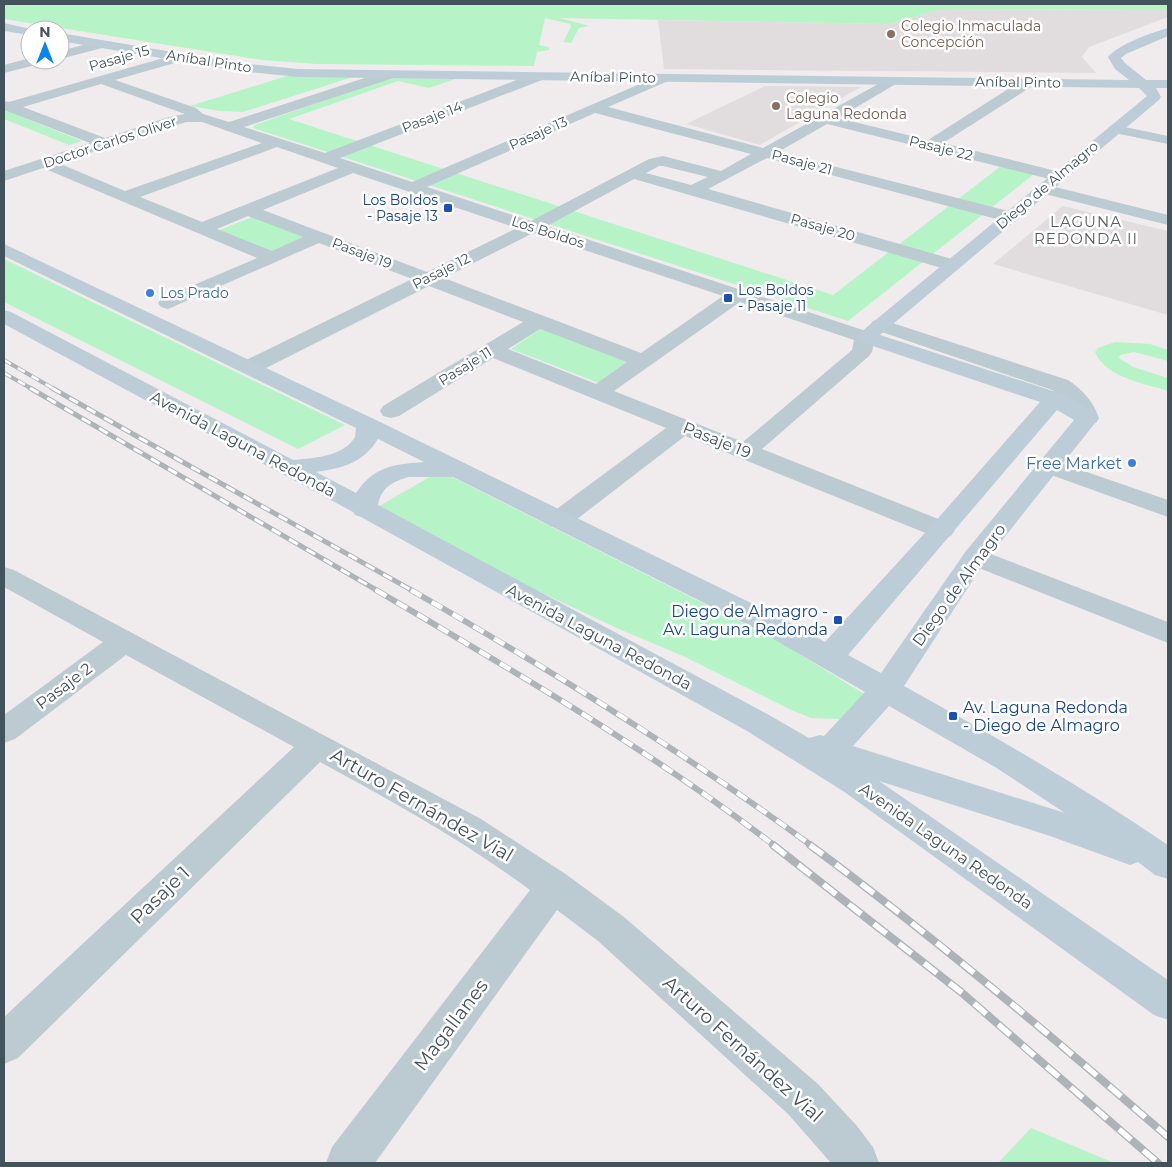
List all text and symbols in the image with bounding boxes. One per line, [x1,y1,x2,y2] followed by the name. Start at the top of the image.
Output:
[901,17,1041,51] place label: Colegio Inmaculada Concepción
[20,20,70,70] north arrow
[39,23,51,41] text: N
[885,28,897,40] marker: Colegio Inmaculada Concepción
[87,41,151,75] street label: Pasaje 15
[165,45,253,77] street label: Aníbal Pinto
[570,67,656,87] street label: Aníbal Pinto
[975,72,1061,92] street label: Aníbal Pinto
[786,89,907,123] place label: Colegio Laguna Redonda
[399,97,466,137] street label: Pasaje 14
[770,100,782,112] marker: Colegio Laguna Redonda
[41,112,179,172] street label: Doctor Carlos Oliver
[506,112,570,154] street label: Pasaje 13
[907,131,975,165] street label: Pasaje 22
[992,137,1102,233] street label: Diego de Almagro
[770,145,834,179] street label: Pasaje 21
[362,191,438,225] place label: Los Boldos - Pasaje 13
[442,202,454,214] marker: Los Boldos - Pasaje 13
[789,209,857,245] street label: Pasaje 20
[509,212,587,252] street label: Los Boldos
[1034,212,1138,248] district label: LAGUNA REDONDA II
[329,233,395,273] street label: Pasaje 19
[409,249,473,293] street label: Pasaje 12
[738,281,814,315] place label: Los Boldos - Pasaje 11
[160,284,229,302] place label: Los Prado
[144,287,156,299] marker: Los Prado
[722,292,734,304] marker: Los Boldos - Pasaje 11
[435,343,495,389] street label: Pasaje 11
[147,387,339,501] street label: Avenida Laguna Redonda
[680,418,754,462] street label: Pasaje 19
[1026,454,1122,473] place label: Free Market
[1126,457,1138,469] marker: Free Market
[908,520,1010,650] street label: Diego de Almagro
[503,580,695,694] street label: Avenida Laguna Redonda
[663,602,828,639] place label: Diego de Almagro - Av. Laguna Redonda
[832,614,844,626] marker: Diego de Almagro - Av. Laguna Redonda
[32,659,96,713] street label: Pasaje 2
[963,698,1128,735] place label: Av. Laguna Redonda - Diego de Almagro
[947,710,959,722] marker: Av. Laguna Redonda - Diego de Almagro
[327,743,517,867] street label: Arturo Fernández Vial
[856,779,1036,913] street label: Avenida Laguna Redonda
[126,861,194,929] street label: Pasaje 1
[658,971,828,1127] street label: Arturo Fernández Vial
[409,975,493,1075] street label: Magallanes

